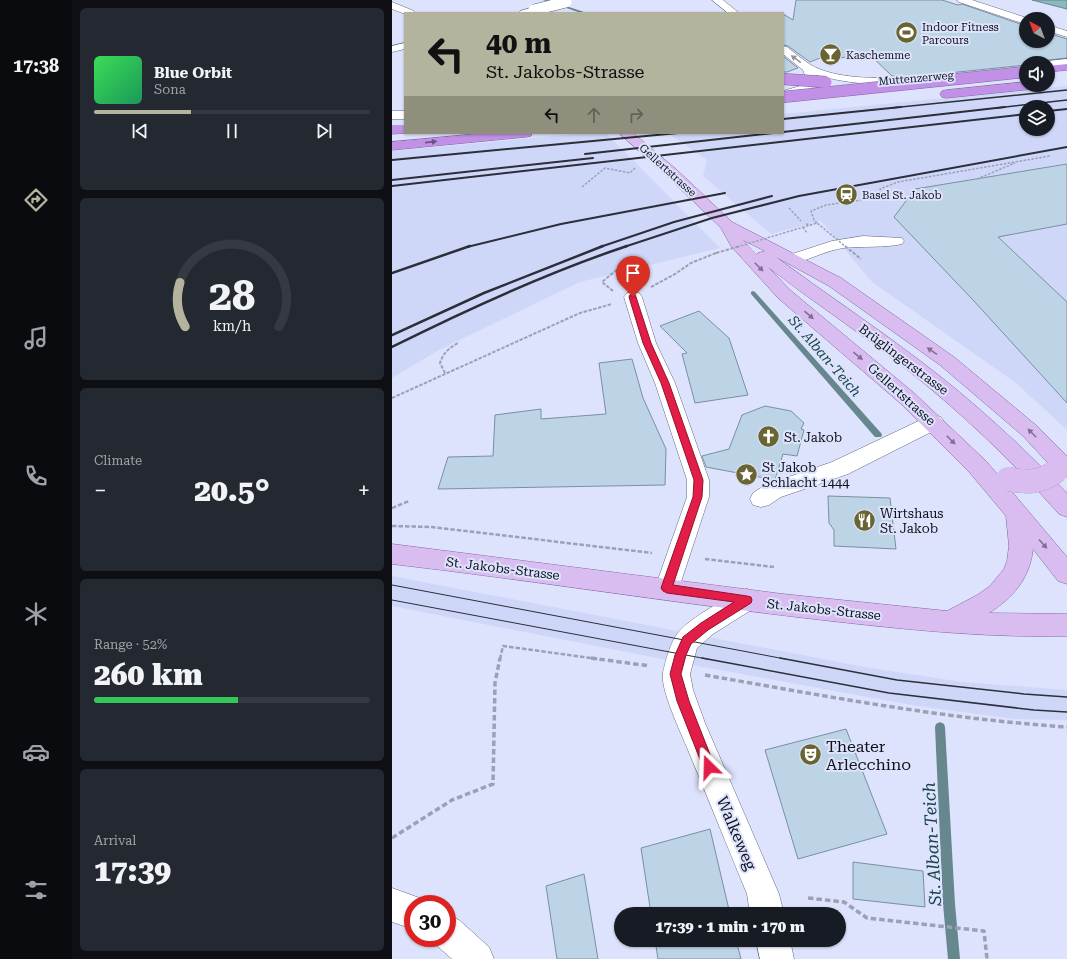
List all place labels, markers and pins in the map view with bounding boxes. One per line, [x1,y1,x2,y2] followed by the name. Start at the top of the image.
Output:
[893,20,919,46] sports icon: Indoor Fitness Parcours
[922,21,999,47] place label: Indoor Fitness Parcours
[817,42,843,68] bar icon: Kaschemme
[846,49,910,62] place label: Kaschemme
[834,182,860,208] station icon: Basel St. Jakob
[862,189,942,202] place label: Basel St. Jakob
[616,256,650,297] pin
[755,424,781,450] church icon: St. Jakob
[784,430,842,445] place label: St. Jakob
[762,460,850,490] place label: St Jakob Schlacht 1444
[733,461,759,487] place icon: St Jakob Schlacht 1444
[880,506,944,536] place label: Wirtshaus St. Jakob
[851,507,877,533] restaurant icon: Wirtshaus St. Jakob
[826,737,911,774] place label: Theater Arlecchino
[797,742,823,768] theatre icon: Theater Arlecchino

